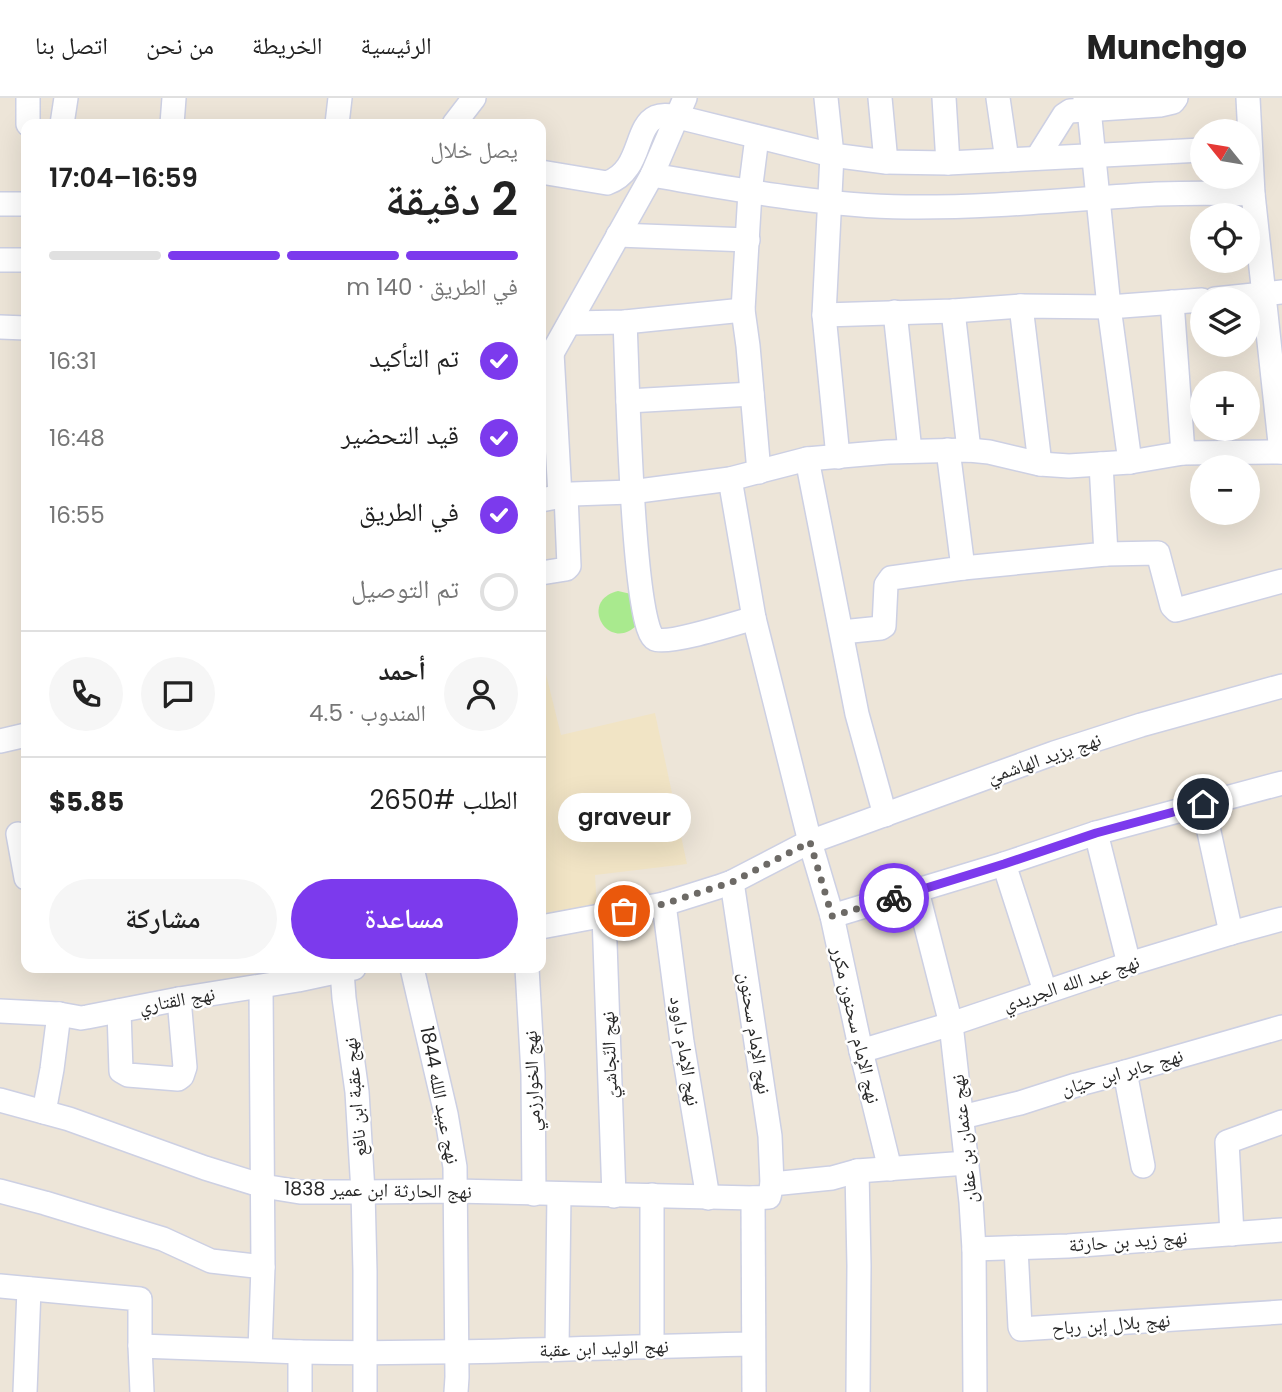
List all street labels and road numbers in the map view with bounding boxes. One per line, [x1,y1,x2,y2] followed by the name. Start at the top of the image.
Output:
[983,726,1105,792] street label: نهج يزيد الهاشميّ
[825,943,887,1106] street label: نهج الإمام سحنون مكرر
[999,948,1143,1020] street label: نهج عبد الله الجريدي
[732,970,778,1096] street label: نهج الإمام سحنون
[137,980,217,1022] street label: نهج القتاري
[663,994,707,1108] street label: نهج الإمام داوود
[594,1011,626,1099] street label: نهج النّجاشيّ
[413,1024,467,1166] street label: نهج عبيد اللله 1844
[517,1030,549,1132] street label: نهج الخوارزمي
[336,1036,374,1158] street label: نهج عقبة ابن نافع
[1058,1042,1186,1102] street label: نهج جابر ابن حيّان
[944,1073,984,1205] street label: نهج عثمان بن عفان
[284,1175,472,1205] street label: نهج الحارثة ابن عمير 1838
[1068,1223,1188,1259] street label: نهج زيد بن حارثة
[1051,1306,1171,1342] street label: نهج بلال إبن رباح
[539,1332,669,1364] street label: نهج الوليد ابن عقبة

